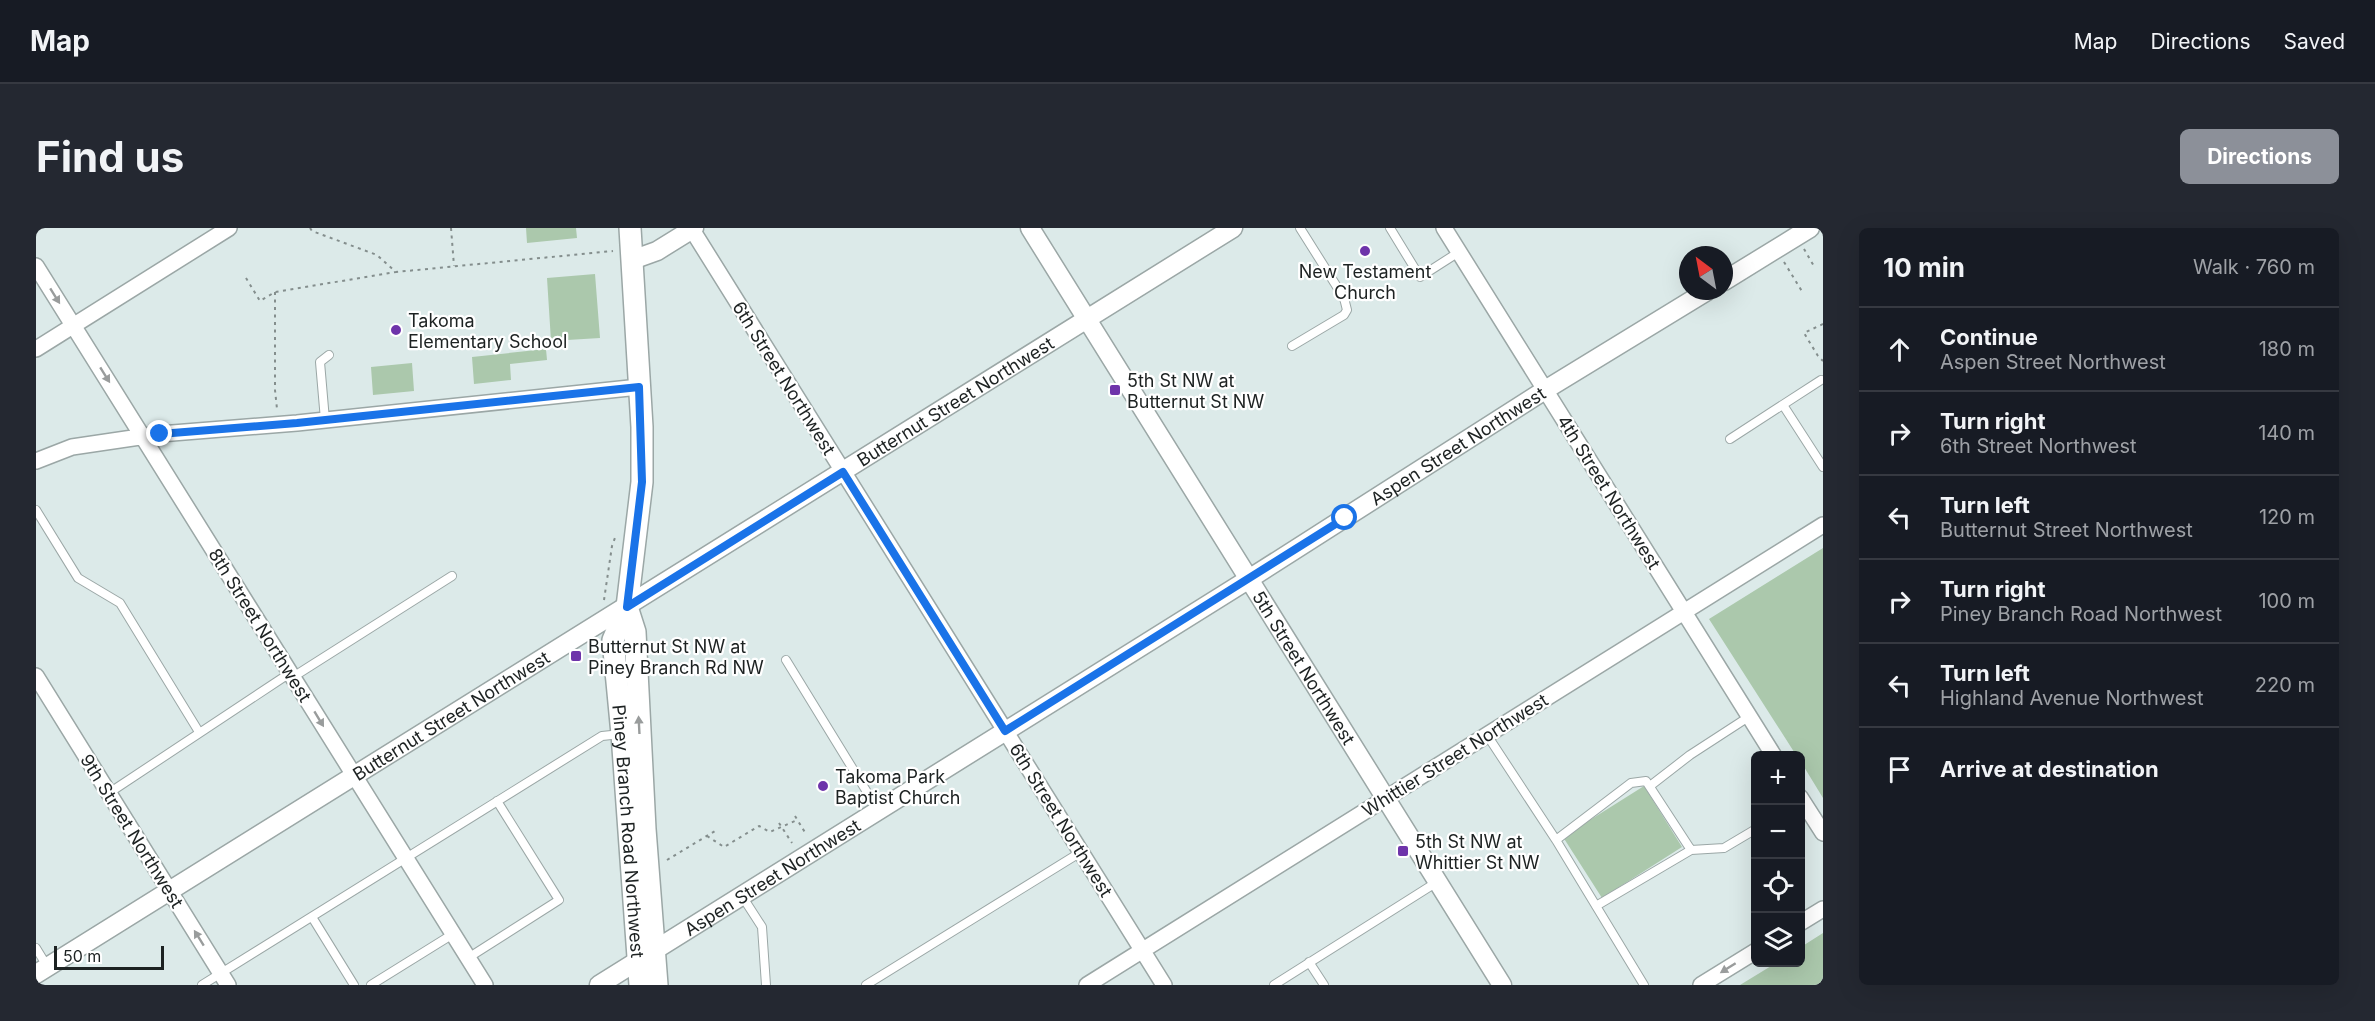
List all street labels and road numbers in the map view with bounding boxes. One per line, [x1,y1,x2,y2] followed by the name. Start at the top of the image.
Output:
[728,297,840,459] street label: 6th Street Northwest
[853,332,1057,470] street label: Butternut Street Northwest
[1366,382,1549,509] street label: Aspen Street Northwest
[1553,411,1665,573] street label: 4th Street Northwest
[204,544,316,706] street label: 8th Street Northwest
[1248,587,1360,748] street label: 5th Street Northwest
[349,646,553,784] street label: Butternut Street Northwest
[1358,689,1552,821] street label: Whittier Street Northwest
[609,704,649,959] street label: Piney Branch Road Northwest
[1005,739,1117,901] street label: 6th Street Northwest
[76,750,188,912] street label: 9th Street Northwest
[680,814,864,940] street label: Aspen Street Northwest

